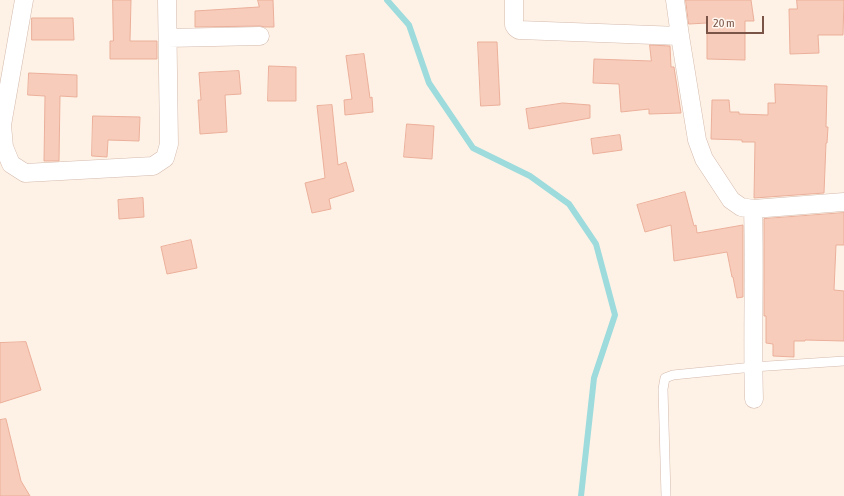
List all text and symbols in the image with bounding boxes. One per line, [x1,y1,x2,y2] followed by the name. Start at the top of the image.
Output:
[708,8,766,34] scale bar
[713,16,735,30] text: 20 m

